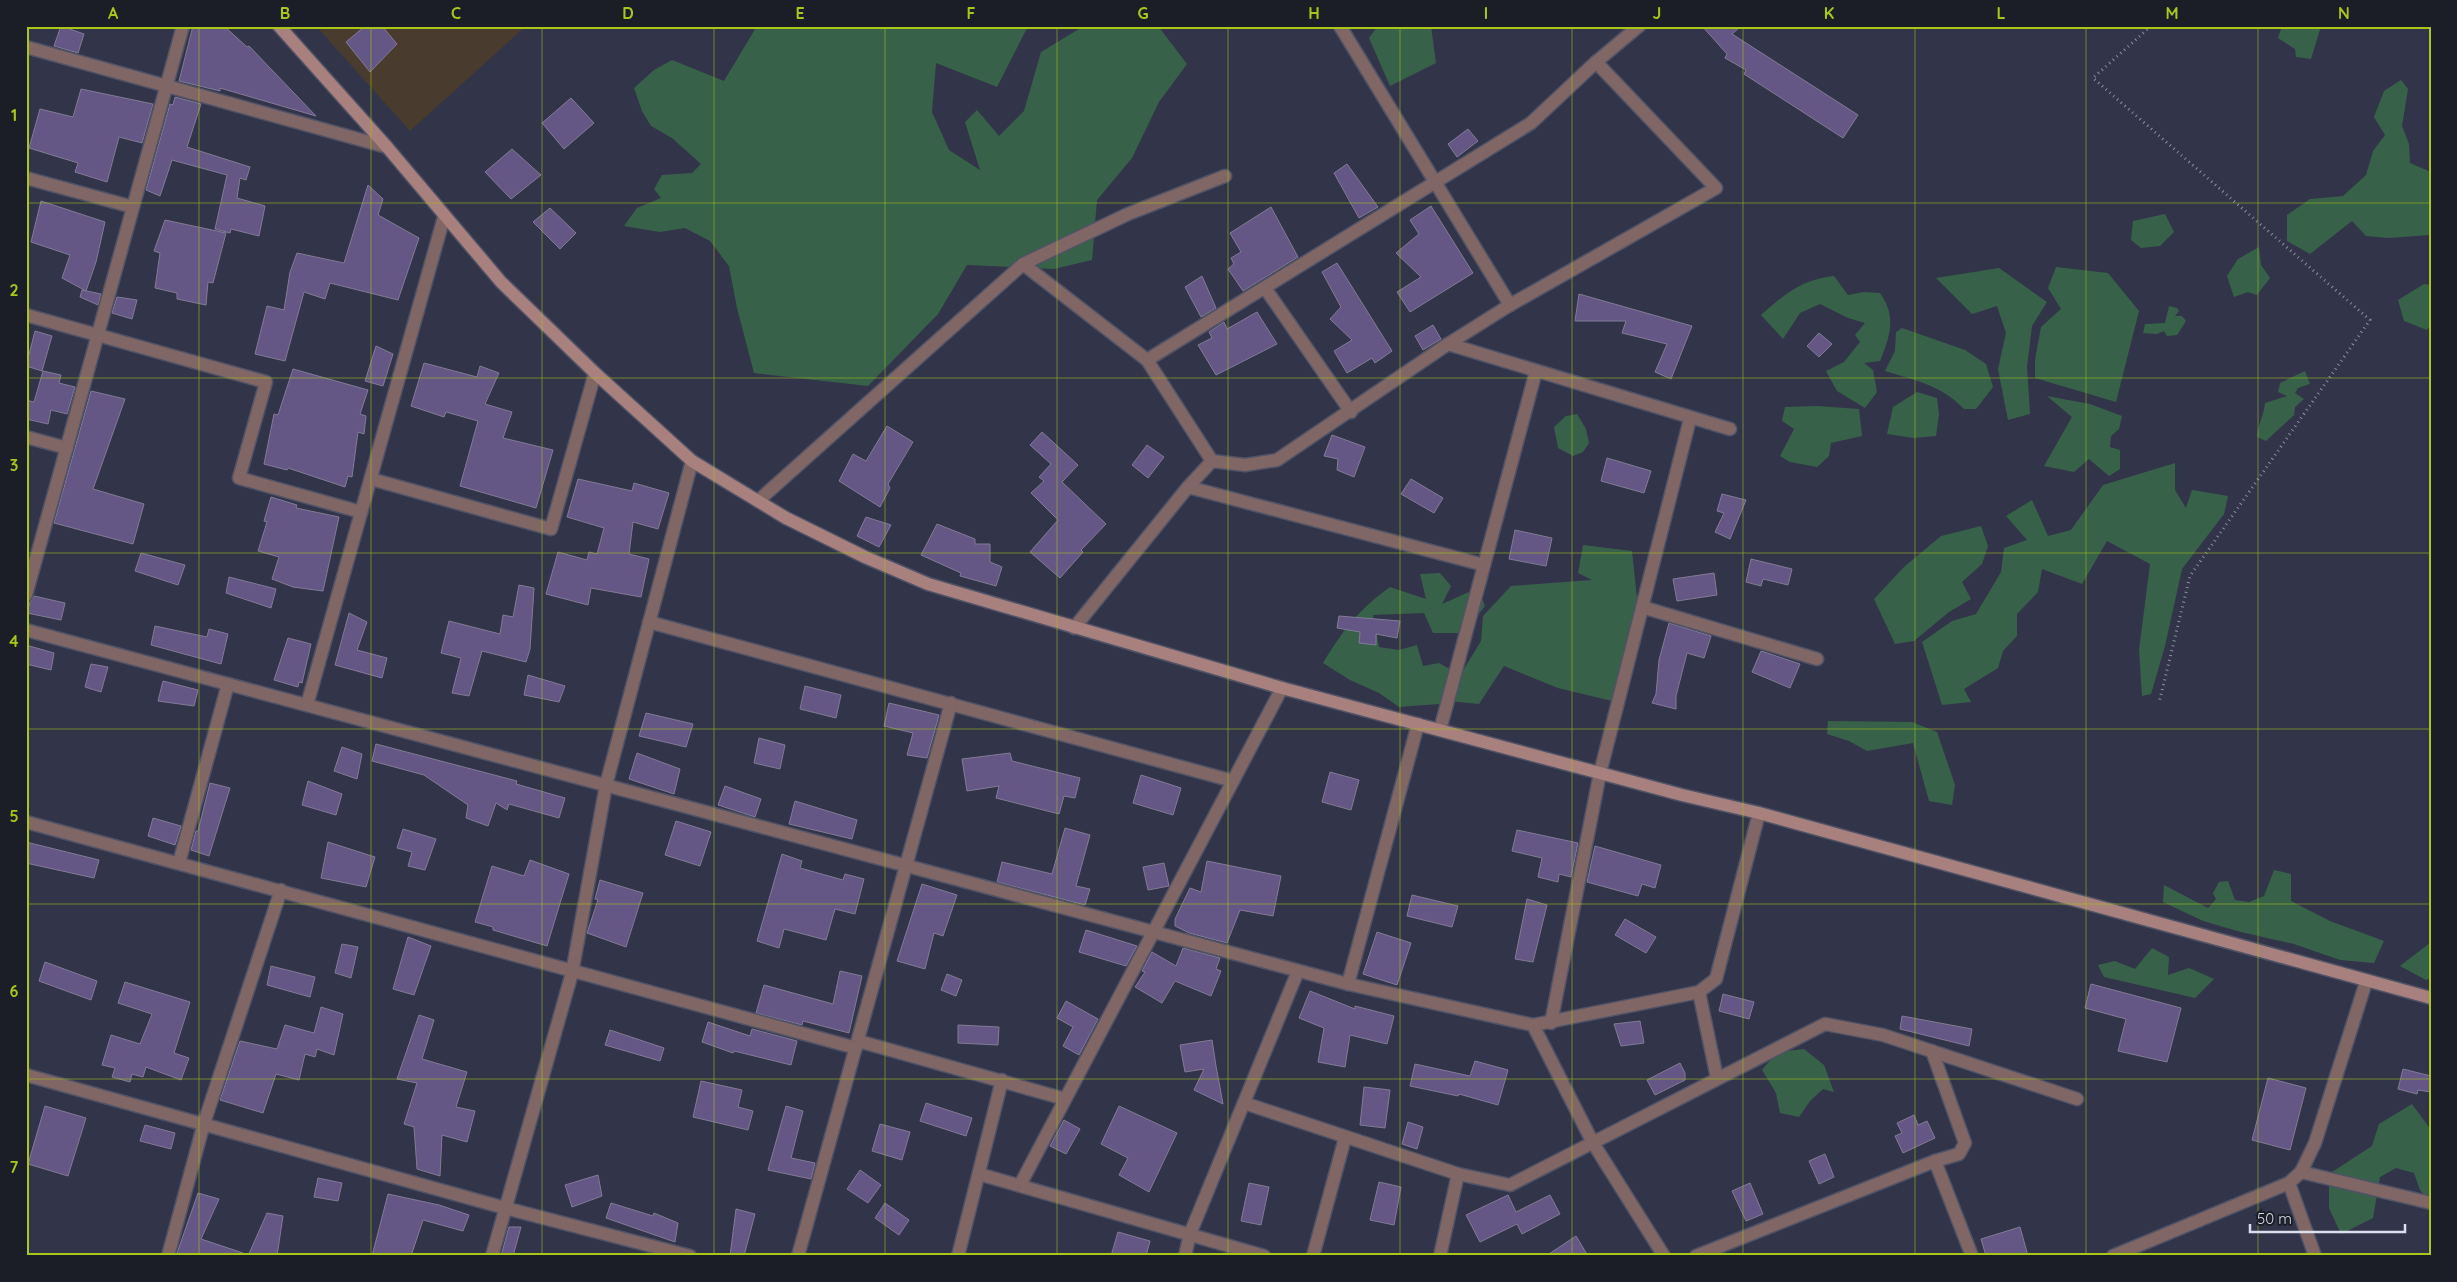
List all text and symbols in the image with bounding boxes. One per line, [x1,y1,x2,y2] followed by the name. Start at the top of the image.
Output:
[108,3,119,23] text: A
[280,3,290,23] text: B
[451,3,461,23] text: C
[622,3,634,23] text: D
[795,3,805,23] text: E
[967,3,976,23] text: F
[1137,3,1149,23] text: G
[1308,3,1320,23] text: H
[1484,3,1488,23] text: I
[1653,3,1661,23] text: J
[1824,3,1834,23] text: K
[1997,3,2006,23] text: L
[2165,3,2179,23] text: M
[2338,3,2350,23] text: N
[11,105,17,125] text: 1
[9,280,19,300] text: 2
[10,455,18,475] text: 3
[9,631,19,651] text: 4
[9,806,19,826] text: 5
[10,981,19,1001] text: 6
[10,1157,19,1177] text: 7
[2250,1202,2404,1234] scale bar
[2257,1209,2292,1228] text: 50 m

